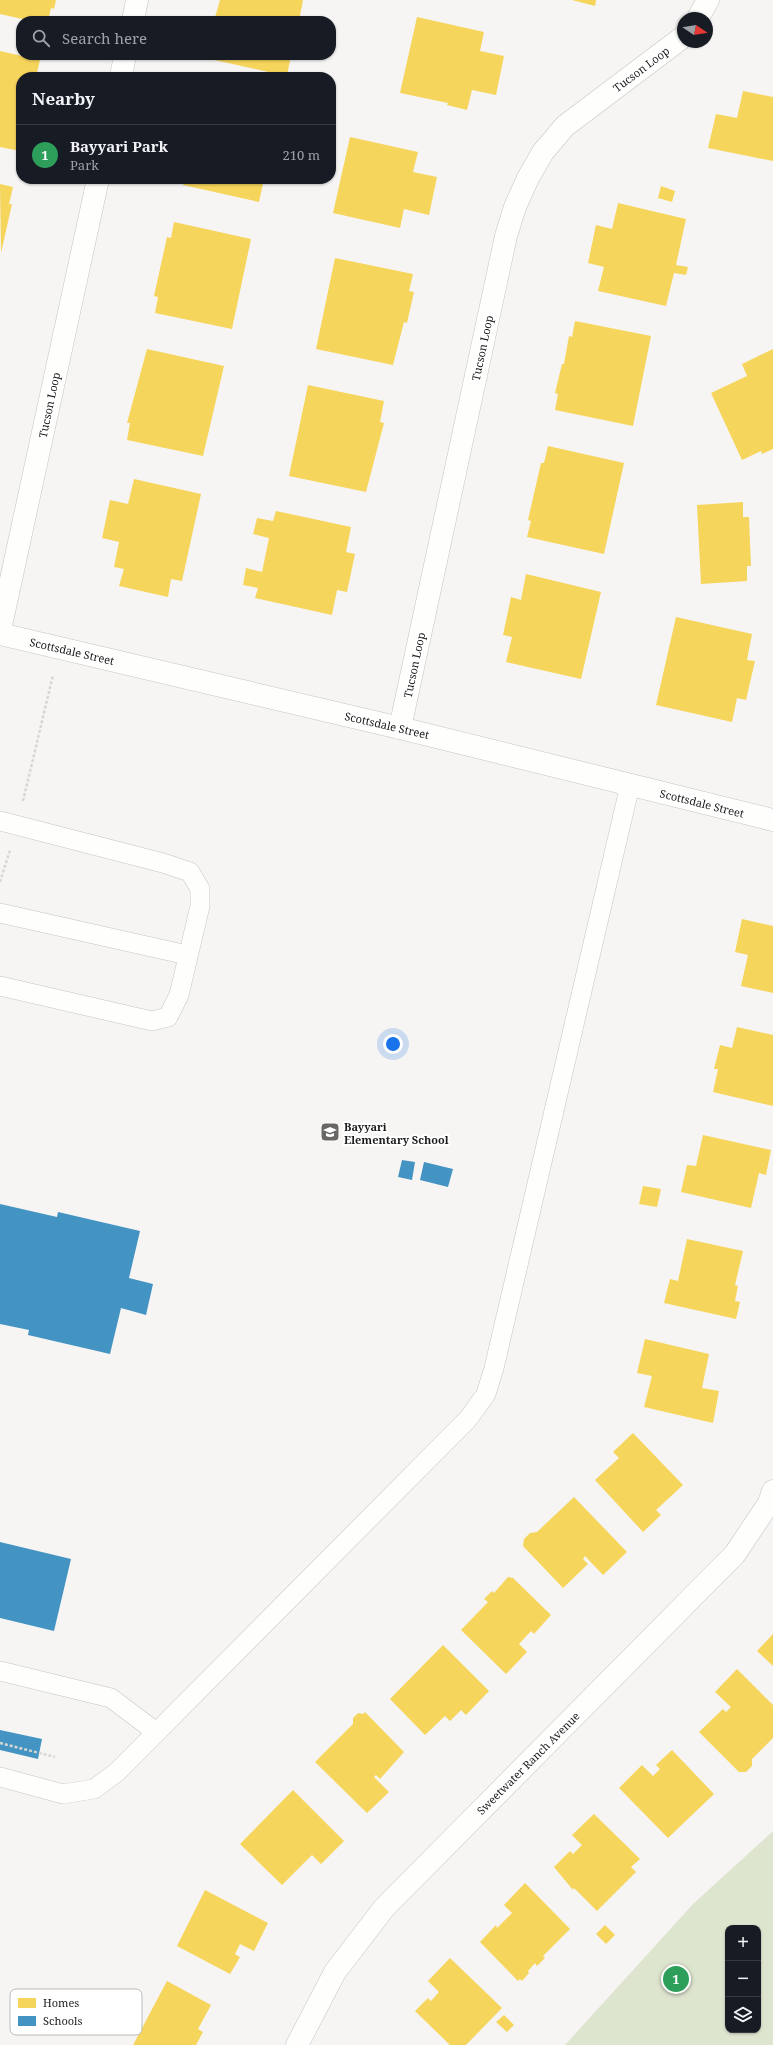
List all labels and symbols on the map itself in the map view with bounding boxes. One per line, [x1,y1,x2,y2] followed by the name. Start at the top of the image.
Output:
[677,12,713,48] north arrow
[610,43,672,95] street label: Tucson Loop
[468,314,496,382] street label: Tucson Loop
[35,371,63,439] street label: Tucson Loop
[400,631,428,699] street label: Tucson Loop
[28,634,116,668] street label: Scottsdale Street
[343,708,431,742] street label: Scottsdale Street
[658,785,746,821] street label: Scottsdale Street
[383,1034,403,1054] your location
[344,1119,449,1147] place label: Bayyari Elementary School
[319,1121,341,1143] school or university icon: Bayyari Elementary School
[473,1708,583,1818] street label: Sweetwater Ranch Avenue
[663,1964,689,1994] pin: 1
[10,1989,142,2035] legend
[43,1995,79,2010] text: Homes
[43,2013,82,2028] text: Schools

